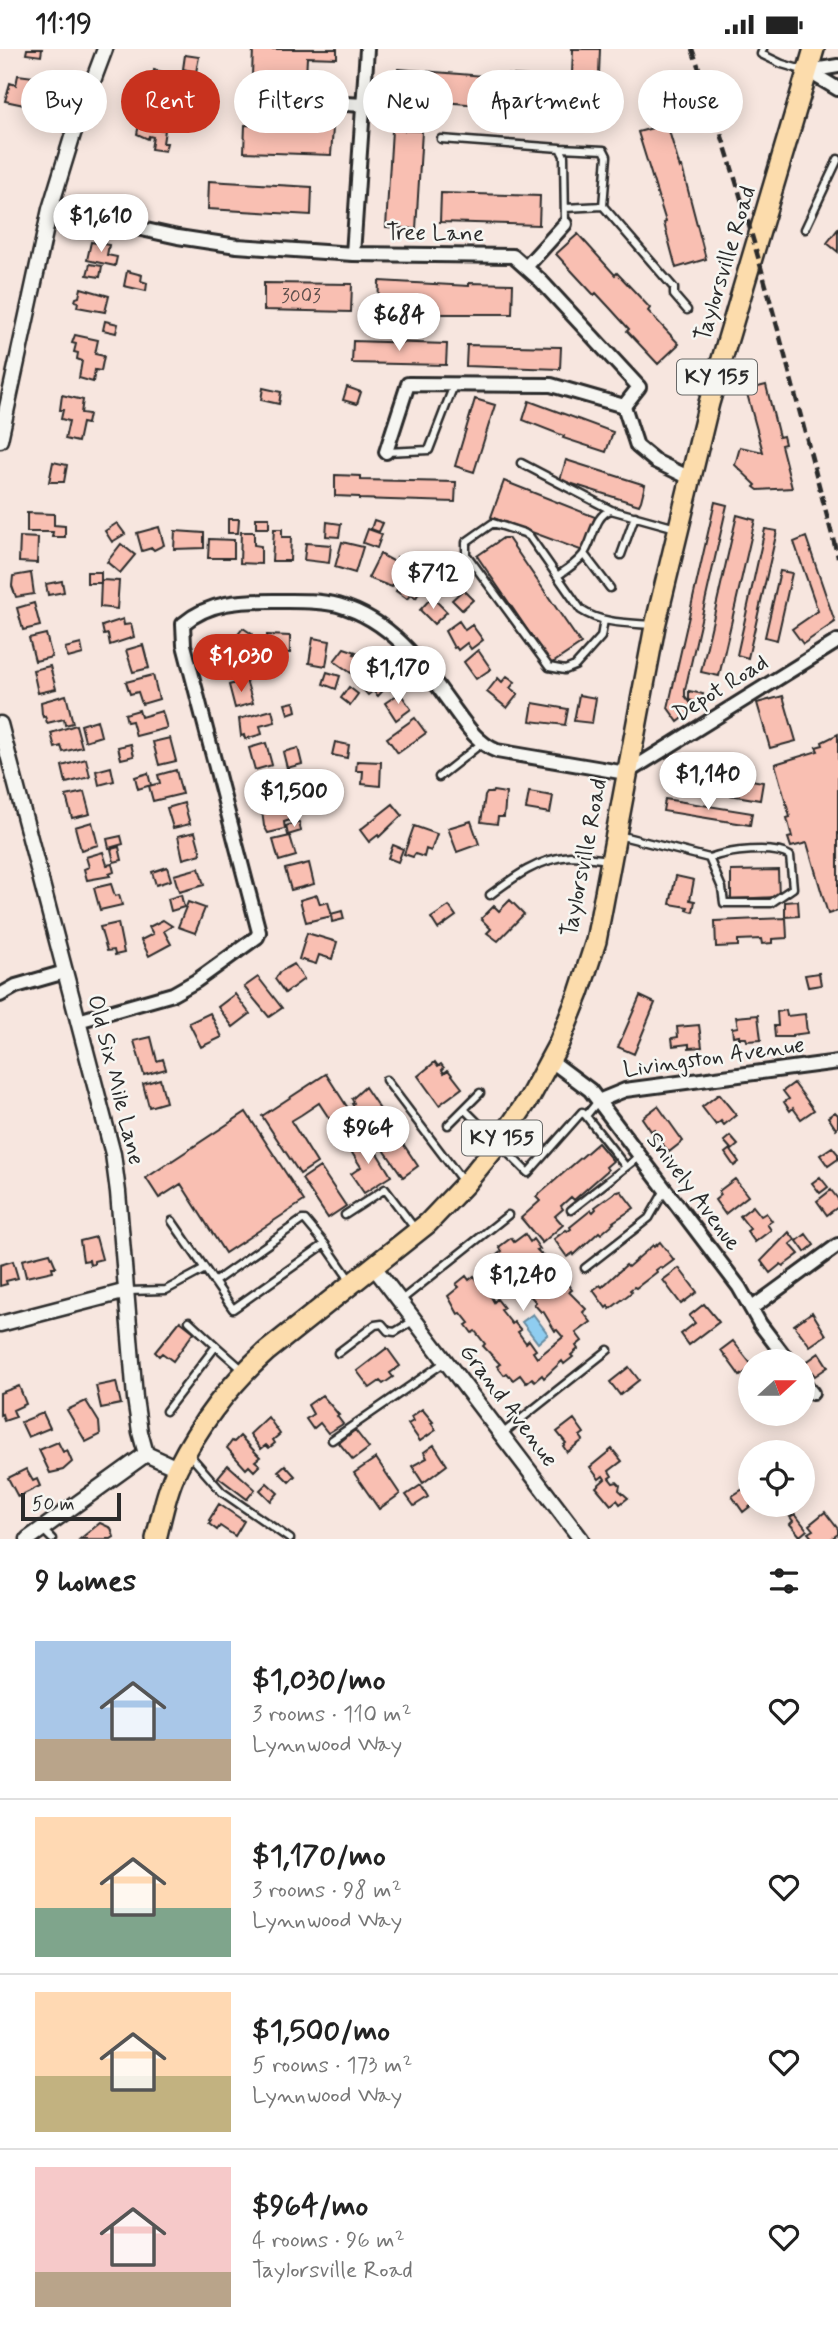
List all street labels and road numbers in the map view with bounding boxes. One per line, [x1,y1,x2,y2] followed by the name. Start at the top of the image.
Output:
[688,183,764,345] street label: Taylorsville Road
[386,218,484,250] street label: Tree Lane
[677,359,757,395] road number: KY 155
[668,648,774,730] street label: Depot Road
[555,776,615,940] street label: Taylorsville Road
[79,992,151,1168] street label: Old Six Mile Lane
[622,1030,806,1086] street label: Livingston Avenue
[462,1121,542,1155] road number: KY 155
[639,1127,747,1257] street label: Snively Avenue
[452,1338,564,1474] street label: Grand Avenue

